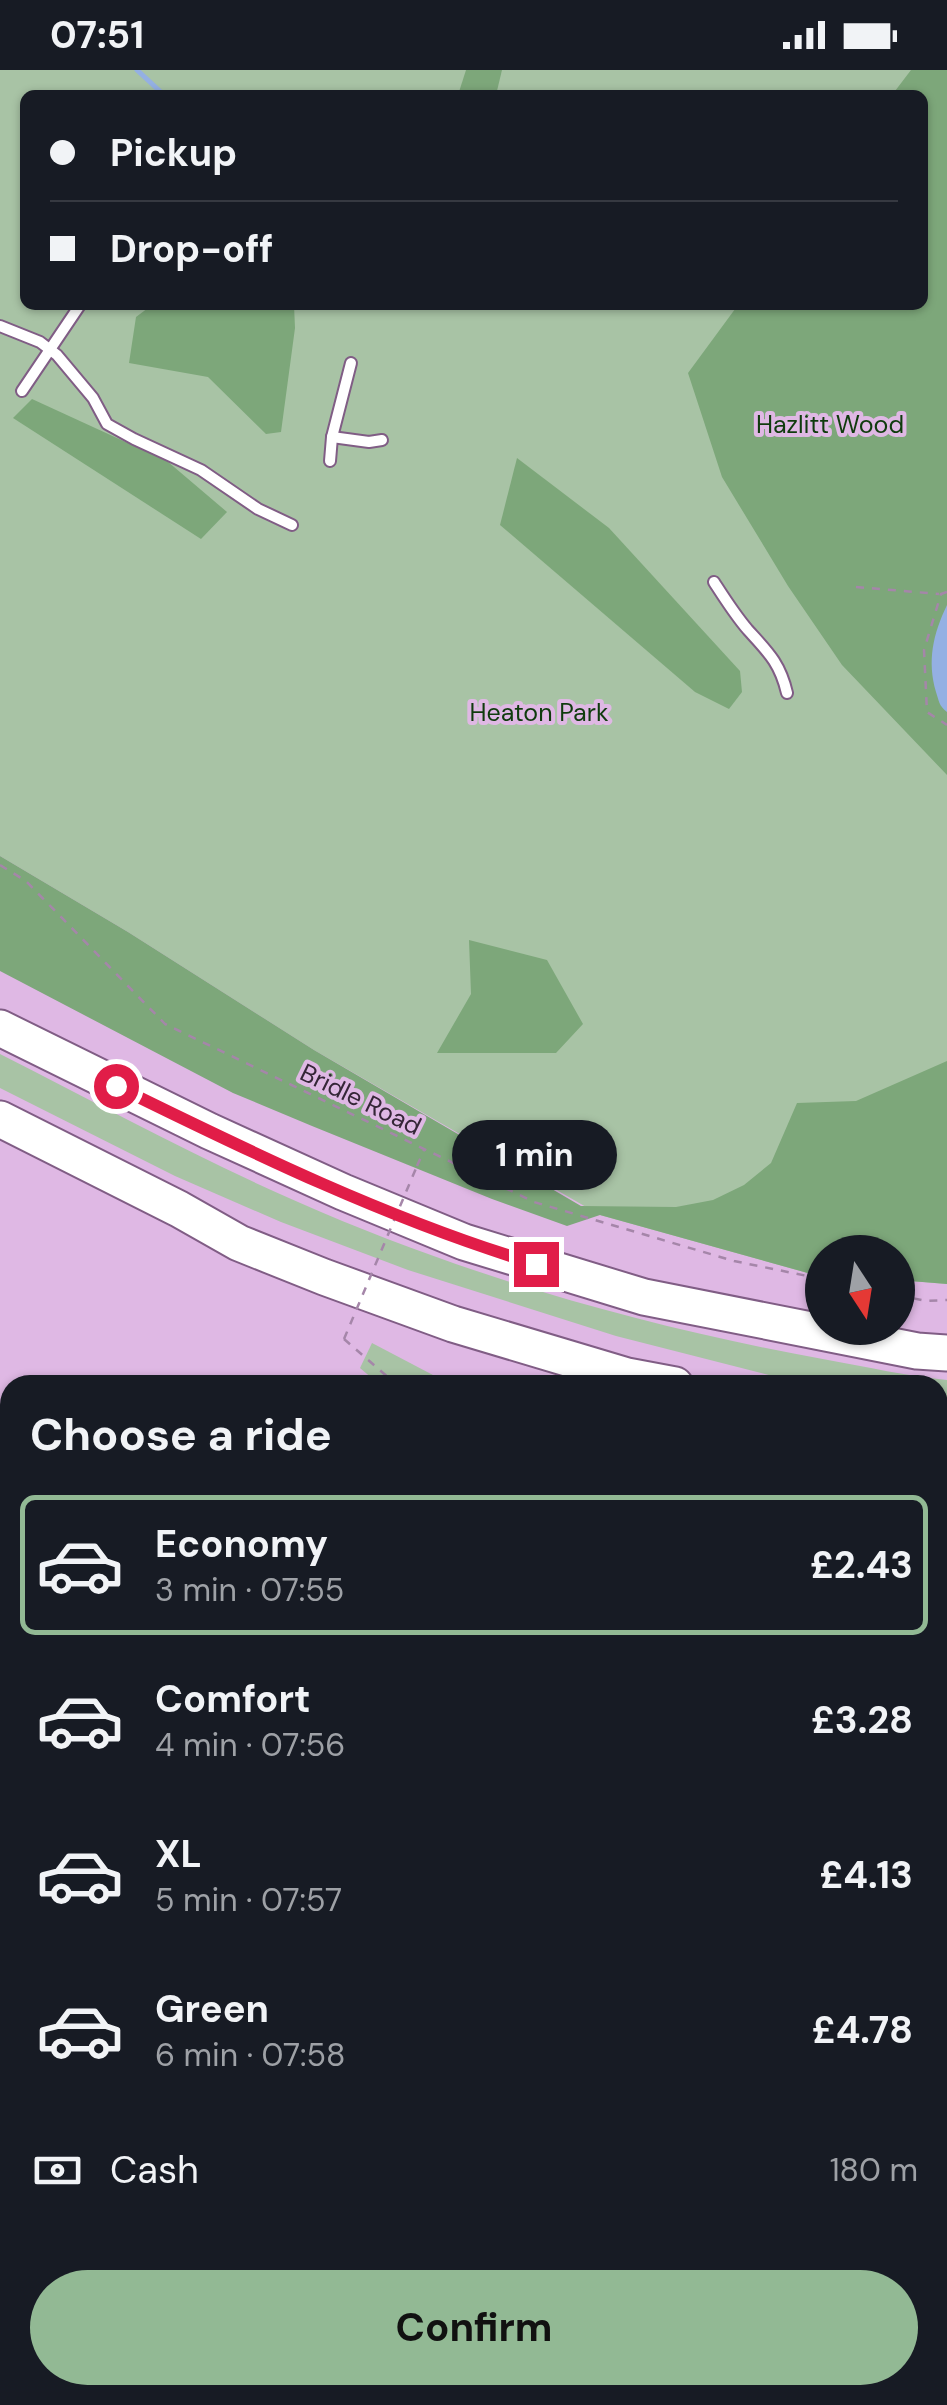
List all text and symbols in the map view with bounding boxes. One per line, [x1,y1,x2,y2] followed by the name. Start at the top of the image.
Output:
[50,10,144,60] text: 07:51
[110,128,237,178] text: Pickup
[110,224,273,274] text: Drop-off
[756,408,904,441] park label: Hazlitt Wood
[469,696,609,729] park label: Heaton Park
[295,1056,427,1143] street label: Bridle Road
[94,1064,139,1109] route start
[454,1119,618,1189] callout: 1 min
[496,1134,573,1176] text: 1 min
[805,1235,915,1345] north arrow
[805,1235,915,1345] map controls
[514,1242,559,1287] route end
[30,1405,332,1464] text: Choose a ride
[155,1519,328,1569] text: Economy
[35,1520,125,1610] icon: car
[810,1540,913,1590] text: £2.43
[155,1569,344,1611] text: 3 min · 07:55
[155,1674,311,1724] text: Comfort
[35,1675,125,1765] icon: car
[811,1695,913,1745] text: £3.28
[155,1724,345,1766] text: 4 min · 07:56
[155,1829,202,1879] text: XL
[35,1830,125,1920] icon: car
[819,1850,913,1900] text: £4.13
[155,1879,342,1921] text: 5 min · 07:57
[155,1984,269,2034] text: Green
[35,1985,125,2075] icon: car
[812,2005,913,2055] text: £4.78
[155,2034,346,2076] text: 6 min · 07:58
[30,2143,85,2198] icon: cash
[110,2145,199,2195] text: Cash
[830,2149,918,2191] text: 180 m
[30,2270,918,2385] button: Confirm

